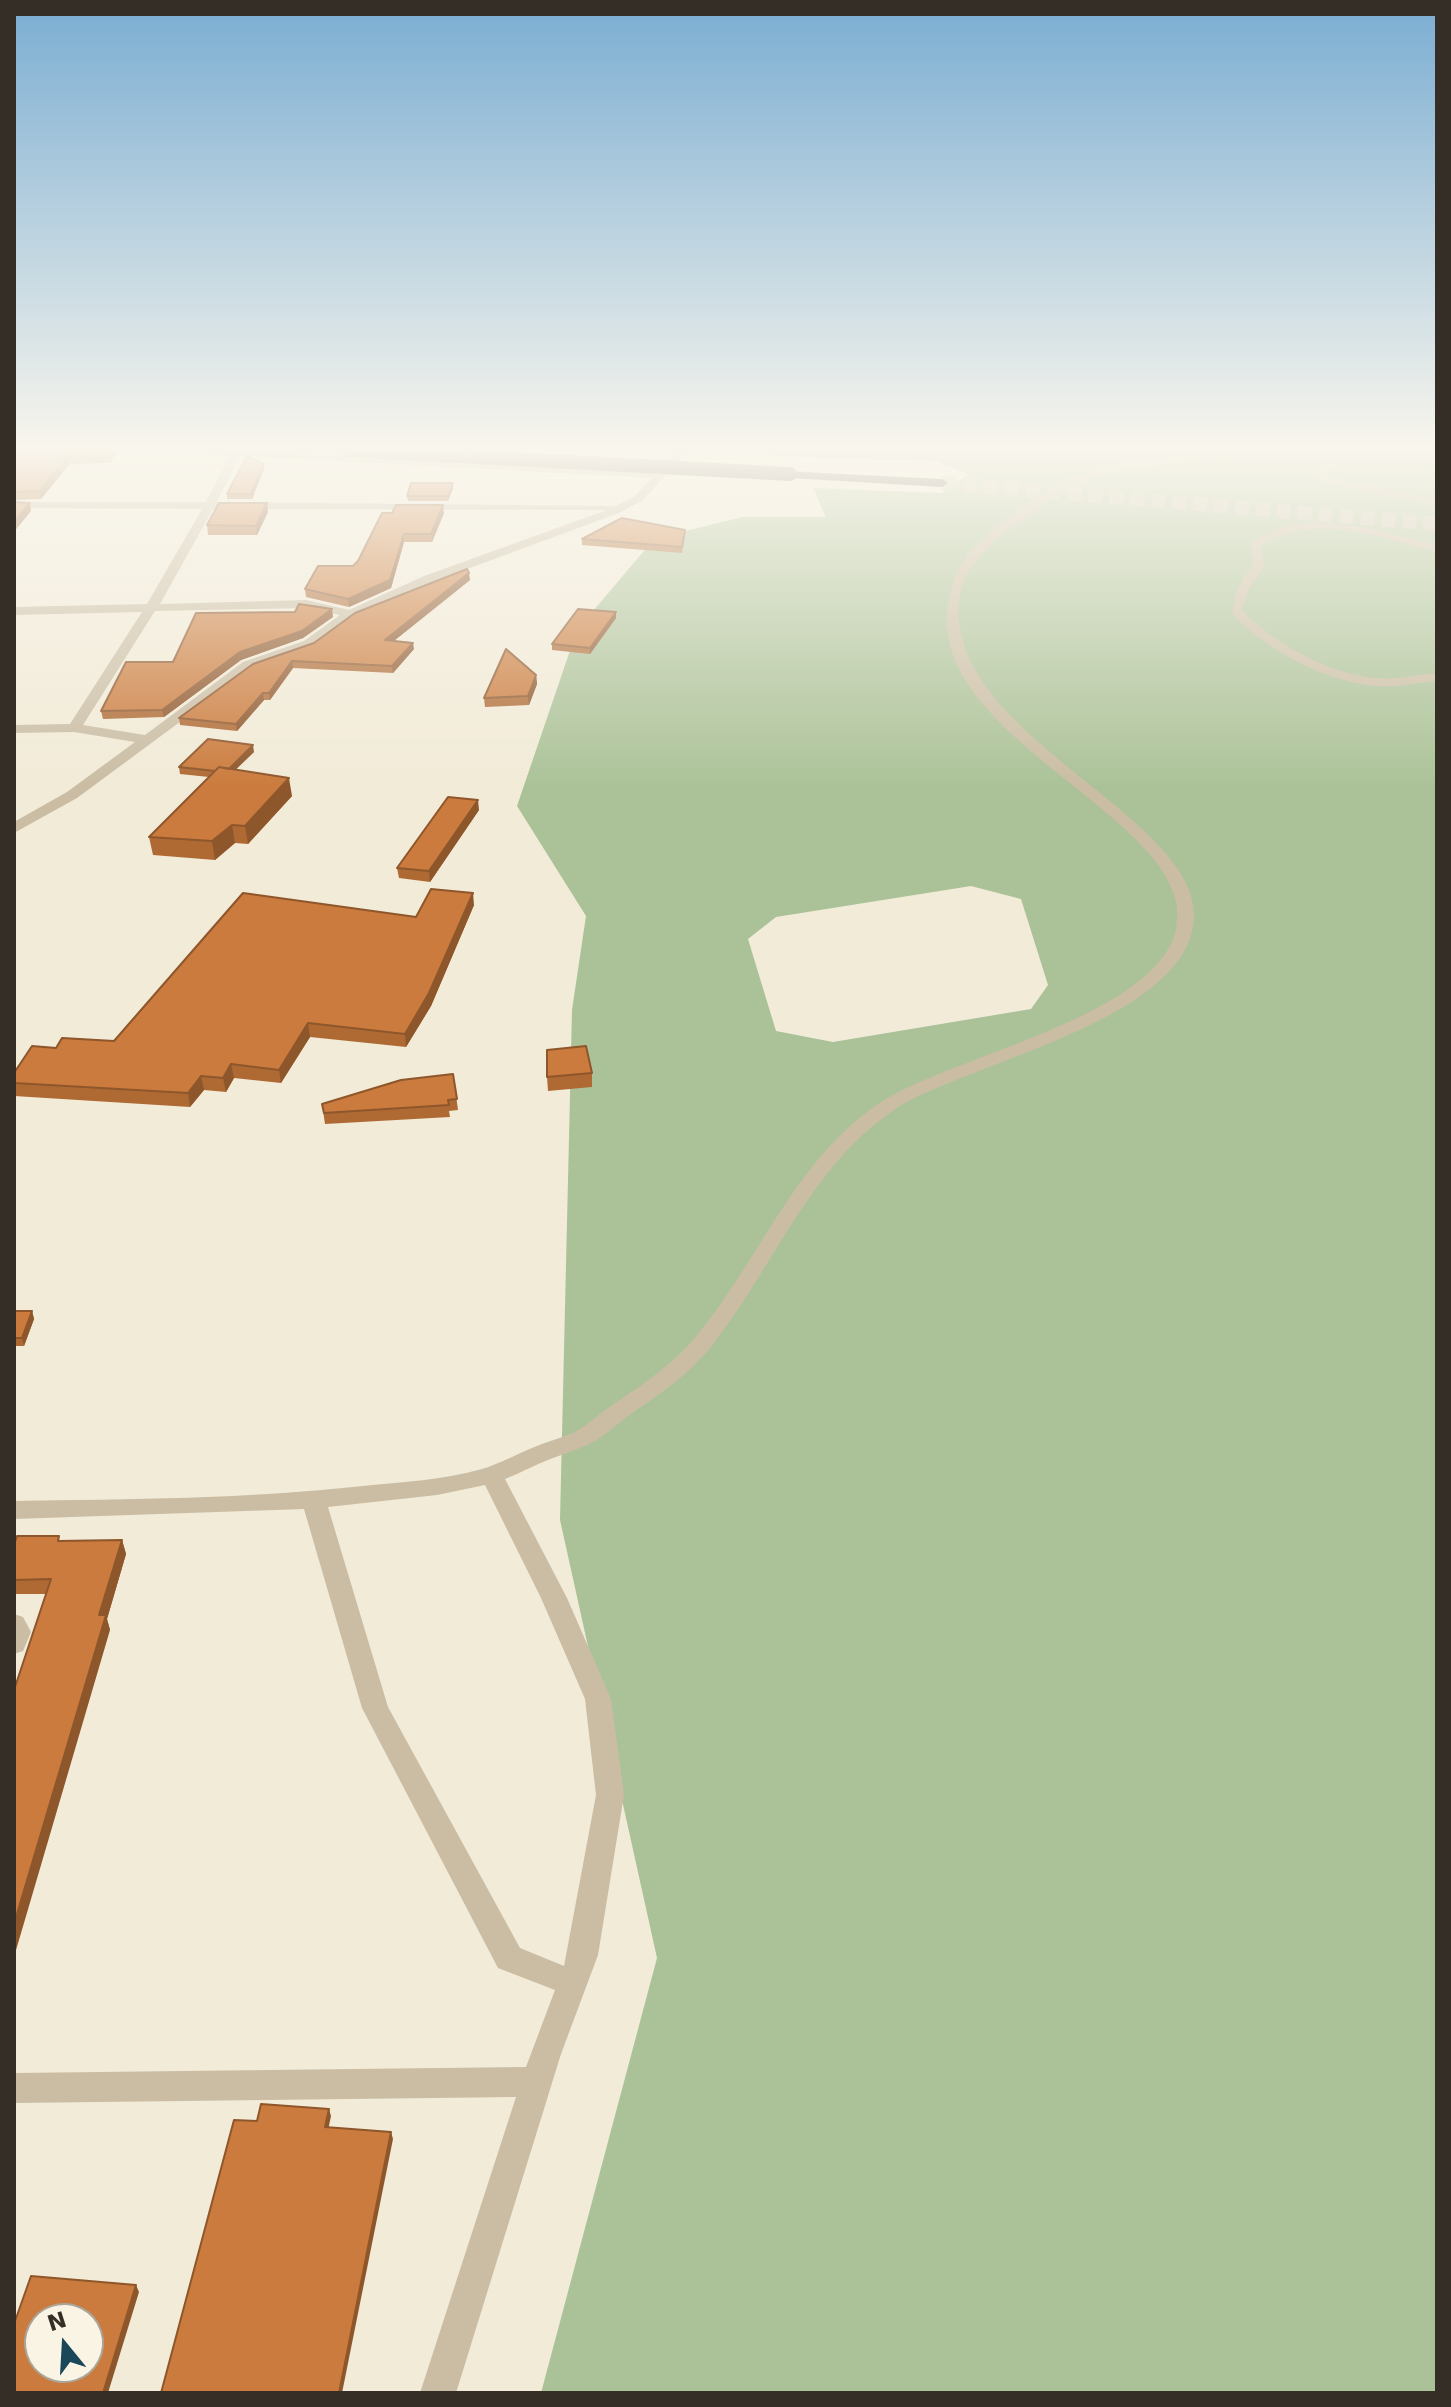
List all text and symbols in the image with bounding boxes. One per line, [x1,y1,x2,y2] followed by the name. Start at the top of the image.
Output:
[24,2303,104,2383] north arrow
[44,2307,70,2336] text: N

